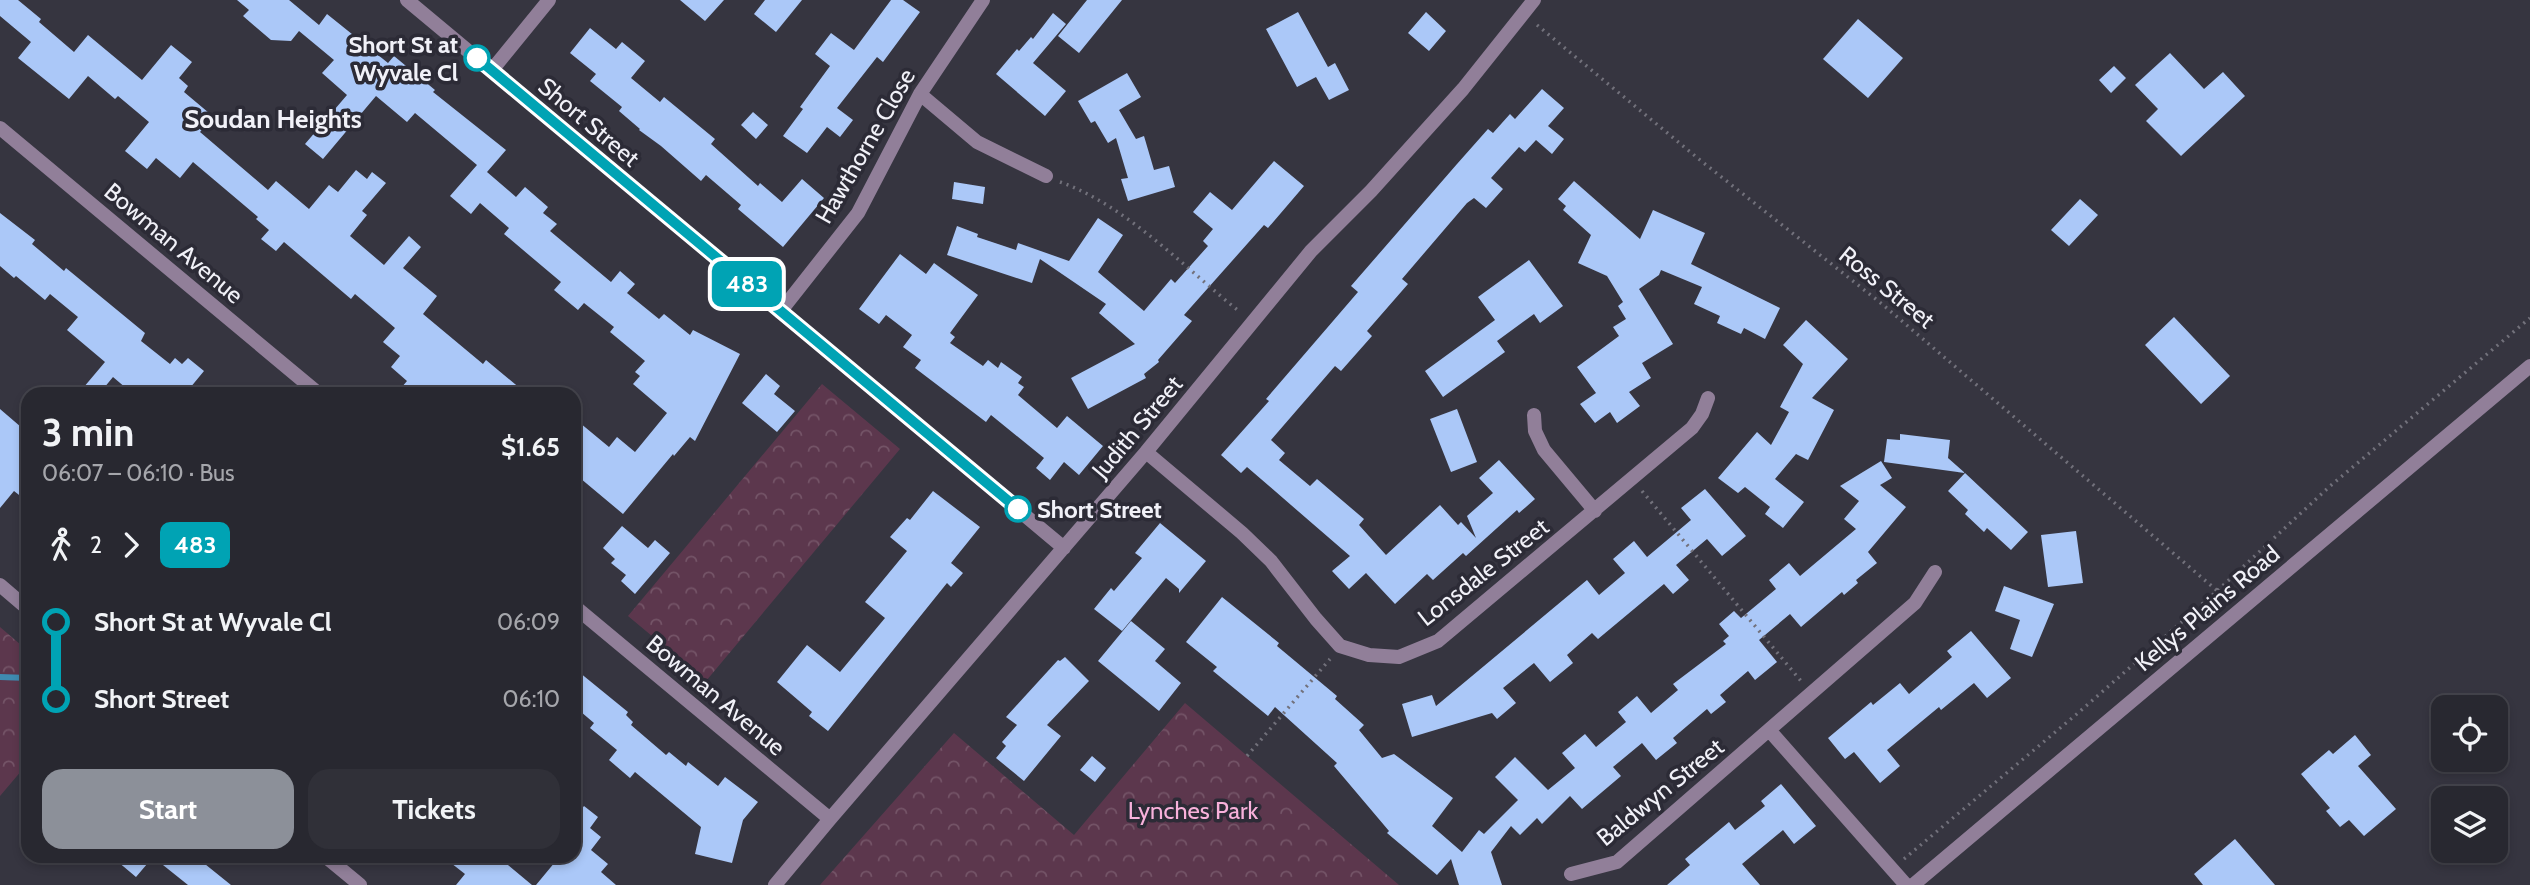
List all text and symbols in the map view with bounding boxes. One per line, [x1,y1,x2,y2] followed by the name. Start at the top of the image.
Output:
[348,30,458,87] place label: Short St at Wyvale Cl
[464,45,490,71] marker: Short St at Wyvale Cl
[809,63,921,229] street label: Hawthorne Close
[533,71,645,173] street label: Short Street
[184,103,362,135] district label: Soudan Heights
[99,177,249,309] street label: Bowman Avenue
[1834,240,1940,334] street label: Ross Street
[707,261,787,307] line badge: 483
[726,269,768,298] text: 483
[1085,370,1188,485] street label: Judith Street
[42,409,134,456] text: 3 min
[501,431,560,463] text: $1.65
[42,459,235,487] text: 06:07 – 06:10 · Bus
[1037,495,1162,524] place label: Short Street
[1005,496,1031,522] marker: Short Street
[1412,512,1554,632] street label: Lonsdale Street
[42,526,80,564] icon: walk
[112,526,150,564] icon: forward
[174,530,216,559] text: 483
[90,531,102,559] text: 2
[2129,539,2285,677] street label: Kellys Plains Road
[94,606,332,638] text: Short St at Wyvale Cl
[497,608,560,636] text: 06:09
[641,629,791,761] street label: Bowman Avenue
[94,683,229,715] text: Short Street
[503,685,560,713] text: 06:10
[2431,695,2508,863] map controls
[2431,695,2508,772] button: locate
[1591,732,1729,852] street label: Baldwyn Street
[42,769,294,849] button: Start
[308,769,560,849] button: Tickets
[2431,786,2508,863] button: layers
[1128,796,1259,825] park label: Lynches Park

